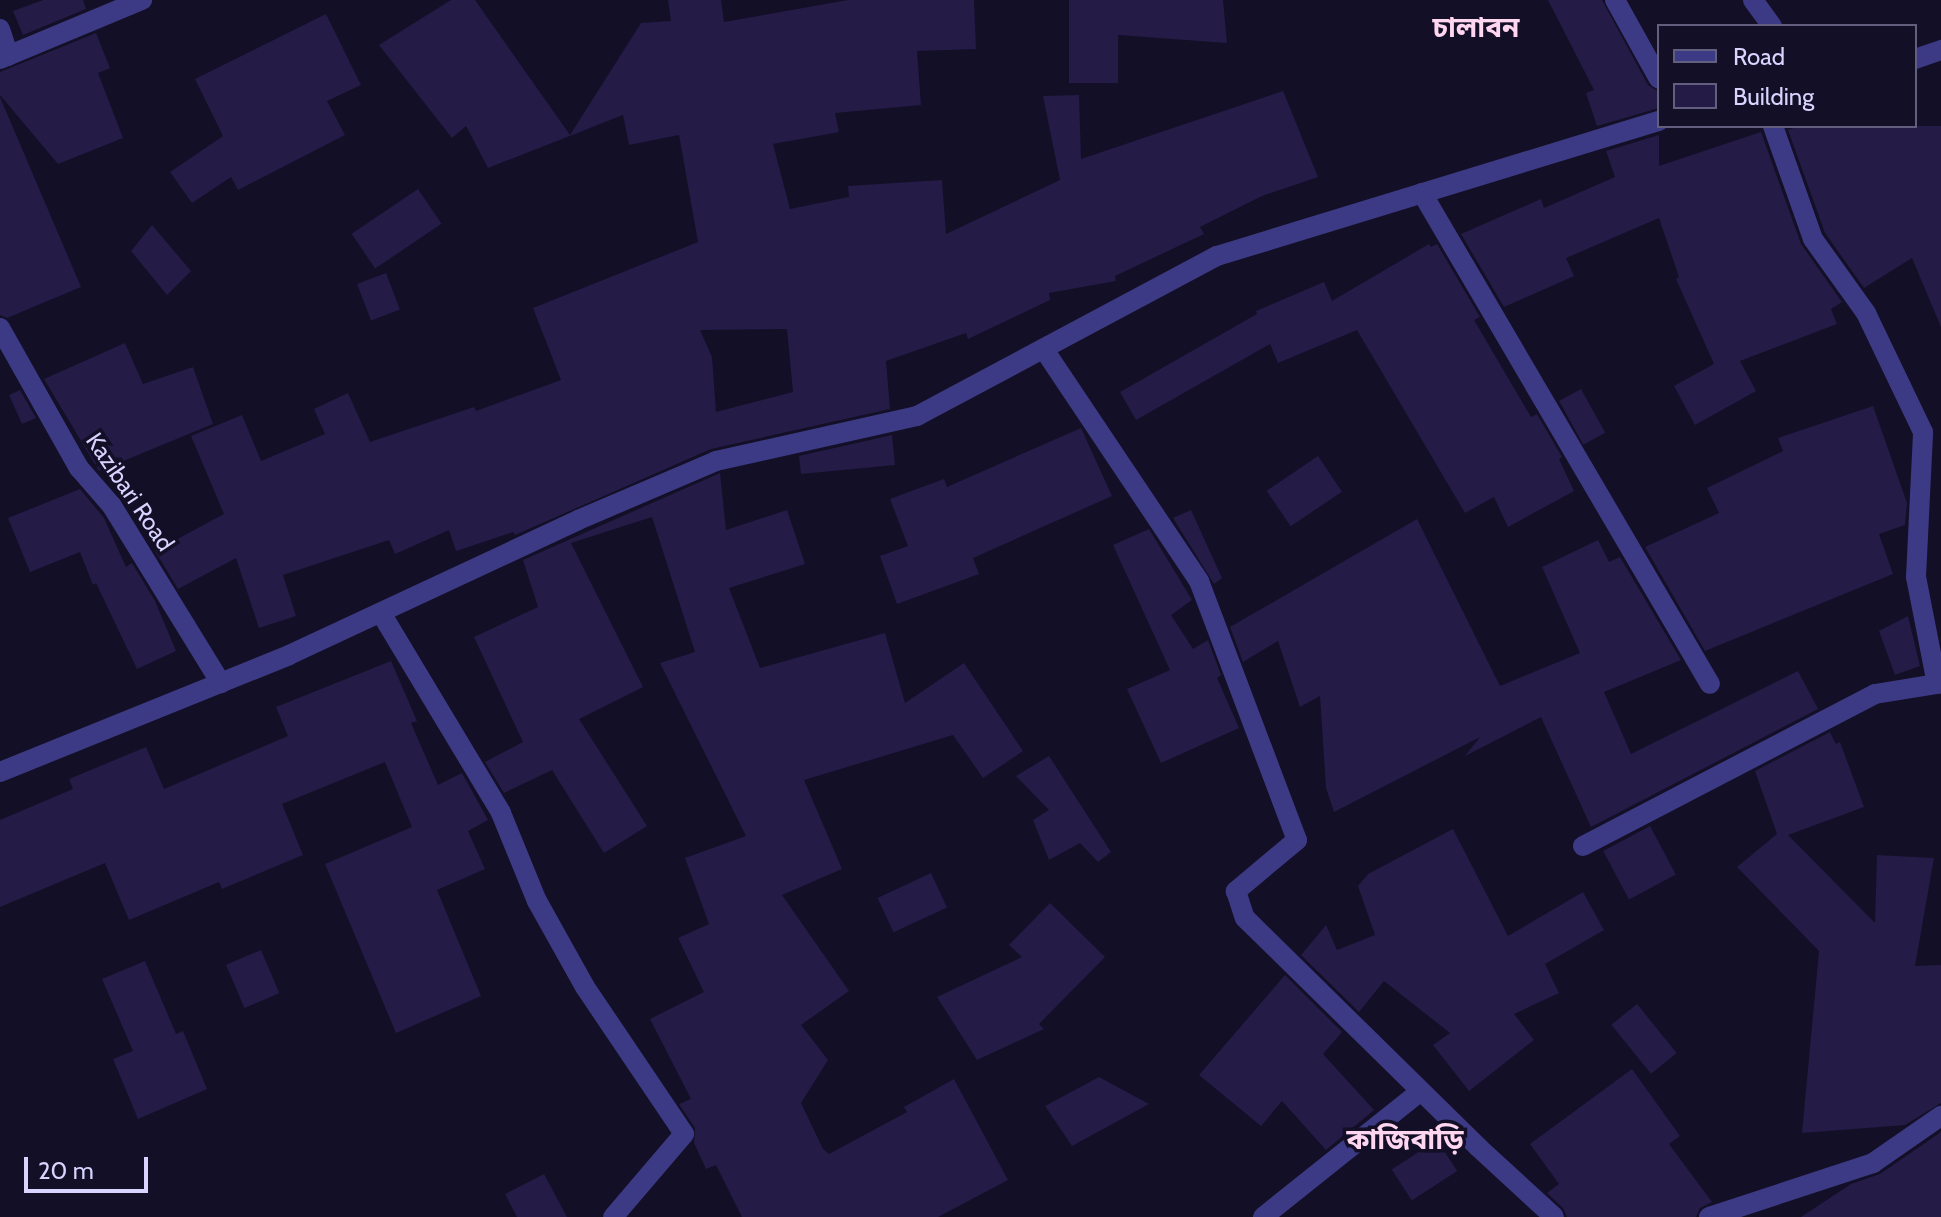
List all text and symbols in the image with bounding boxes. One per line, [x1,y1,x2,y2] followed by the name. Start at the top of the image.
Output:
[1433,10,1519,44] district label: চালাবন
[1657,24,1917,128] legend
[1733,42,1785,71] text: Road
[1733,82,1814,111] text: Building
[80,427,180,557] street label: Kazibari Road
[1347,1122,1463,1156] district label: কাজিবাড়ি
[28,1141,152,1191] scale bar
[38,1156,94,1185] text: 20 m

